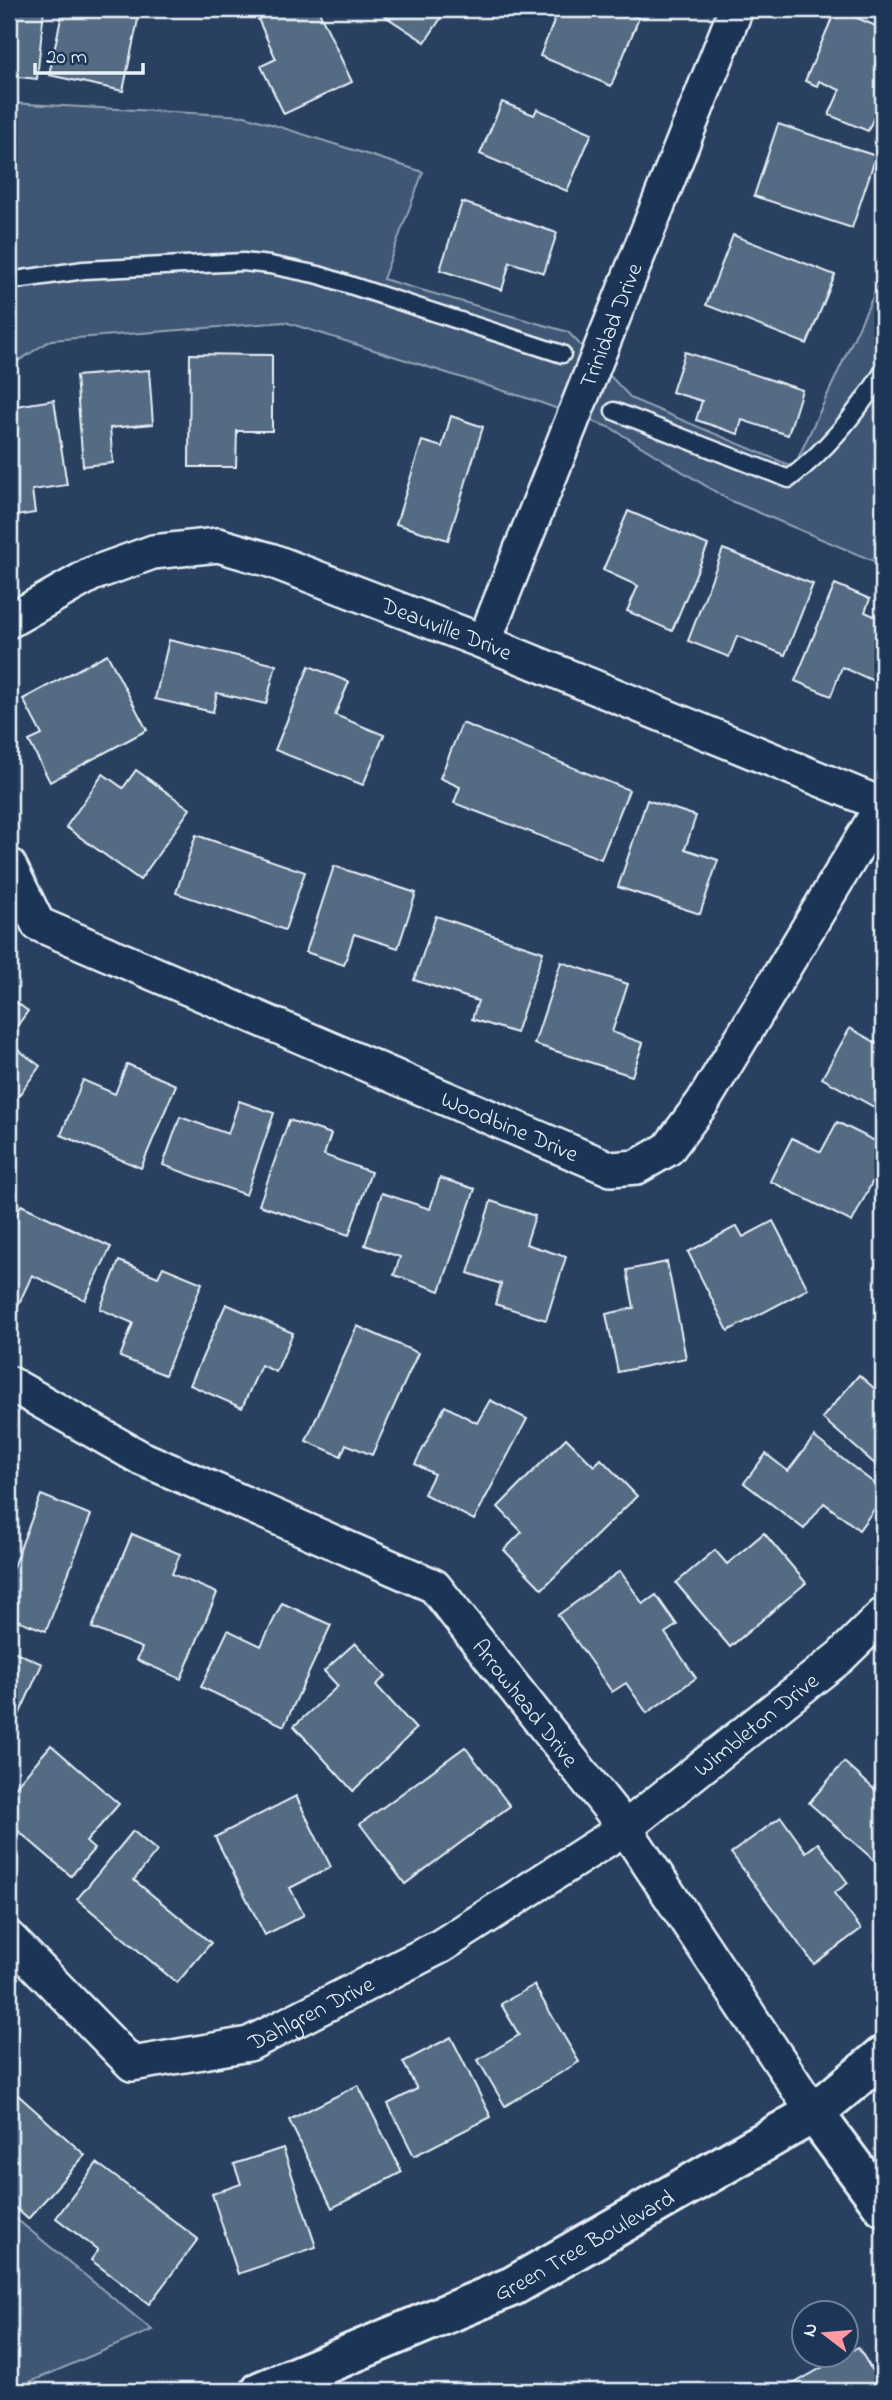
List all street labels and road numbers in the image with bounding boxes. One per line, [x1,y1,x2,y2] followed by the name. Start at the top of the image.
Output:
[573,258,652,394] street label: Trinidad Drive
[375,590,517,671] street label: Deauville Drive
[435,1084,583,1172] street label: Woodbine Drive
[463,1633,586,1776] street label: Arrowhead Drive
[688,1665,827,1786] street label: Wimbleton Drive
[242,1969,381,2061] street label: Dahlgren Drive
[490,2183,681,2311] street label: Green Tree Boulevard

